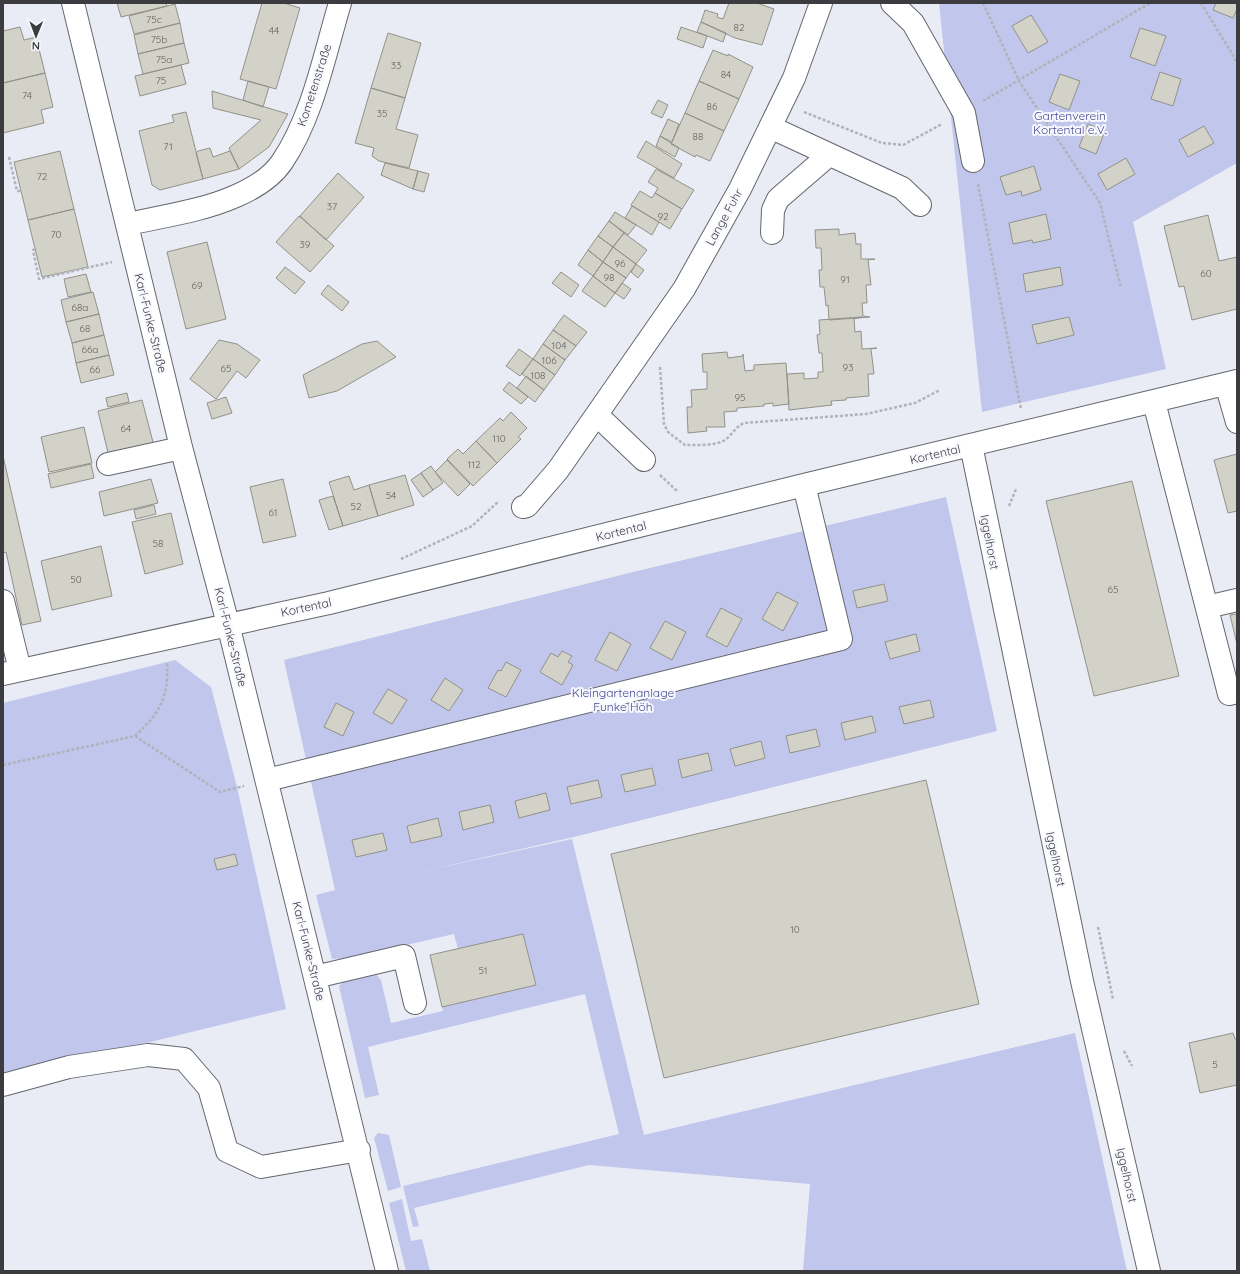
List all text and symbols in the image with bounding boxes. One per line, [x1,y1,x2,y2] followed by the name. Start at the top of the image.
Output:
[146,13,162,26] house number: 75c
[16,16,56,56] north arrow
[734,21,745,34] house number: 82
[269,24,279,37] house number: 44
[151,33,167,46] house number: 75b
[32,39,40,53] text: N
[294,42,334,128] street label: Kometenstraße
[156,53,172,66] house number: 75a
[391,59,401,72] house number: 33
[721,68,731,81] house number: 84
[156,74,166,87] house number: 75
[22,89,32,102] house number: 74
[707,100,718,113] house number: 86
[377,107,387,120] house number: 35
[1033,108,1107,137] park label: Gartenverein Kortental e.V.
[693,130,703,143] house number: 88
[163,140,173,153] house number: 71
[37,170,48,183] house number: 72
[702,186,746,248] street label: Lange Fuhr
[327,200,337,213] house number: 37
[657,210,669,223] house number: 92
[50,228,62,241] house number: 70
[300,238,311,251] house number: 39
[615,257,626,270] house number: 96
[1200,267,1212,280] house number: 60
[604,271,614,284] house number: 98
[131,272,171,375] street label: Karl-Funke-Straße
[840,273,850,286] house number: 91
[192,279,203,292] house number: 69
[72,301,88,314] house number: 68a
[80,322,90,335] house number: 68
[552,339,566,352] house number: 104
[82,343,98,356] house number: 66a
[541,354,557,367] house number: 106
[843,361,853,374] house number: 93
[221,362,231,375] house number: 65
[90,363,101,376] house number: 66
[530,369,546,382] house number: 108
[734,391,746,404] house number: 95
[121,422,131,435] house number: 64
[492,432,506,445] house number: 110
[908,441,962,467] street label: Kortental
[468,458,481,471] house number: 112
[386,489,396,502] house number: 54
[351,500,362,513] house number: 52
[268,506,278,519] house number: 61
[977,513,1003,571] street label: Iggelhorst
[594,517,648,545] street label: Kortental
[153,537,163,550] house number: 58
[70,573,82,586] house number: 50
[1108,583,1118,596] house number: 65
[211,586,251,689] street label: Karl-Funke-Straße
[279,594,333,620] street label: Kortental
[572,685,674,714] park label: Kleingartenanlage Funke Höh
[1043,830,1069,888] street label: Iggelhorst
[289,900,329,1003] street label: Karl-Funke-Straße
[790,923,800,936] house number: 10
[478,964,488,977] house number: 51
[1212,1058,1218,1071] house number: 5
[1113,1146,1141,1204] street label: Iggelhorst

